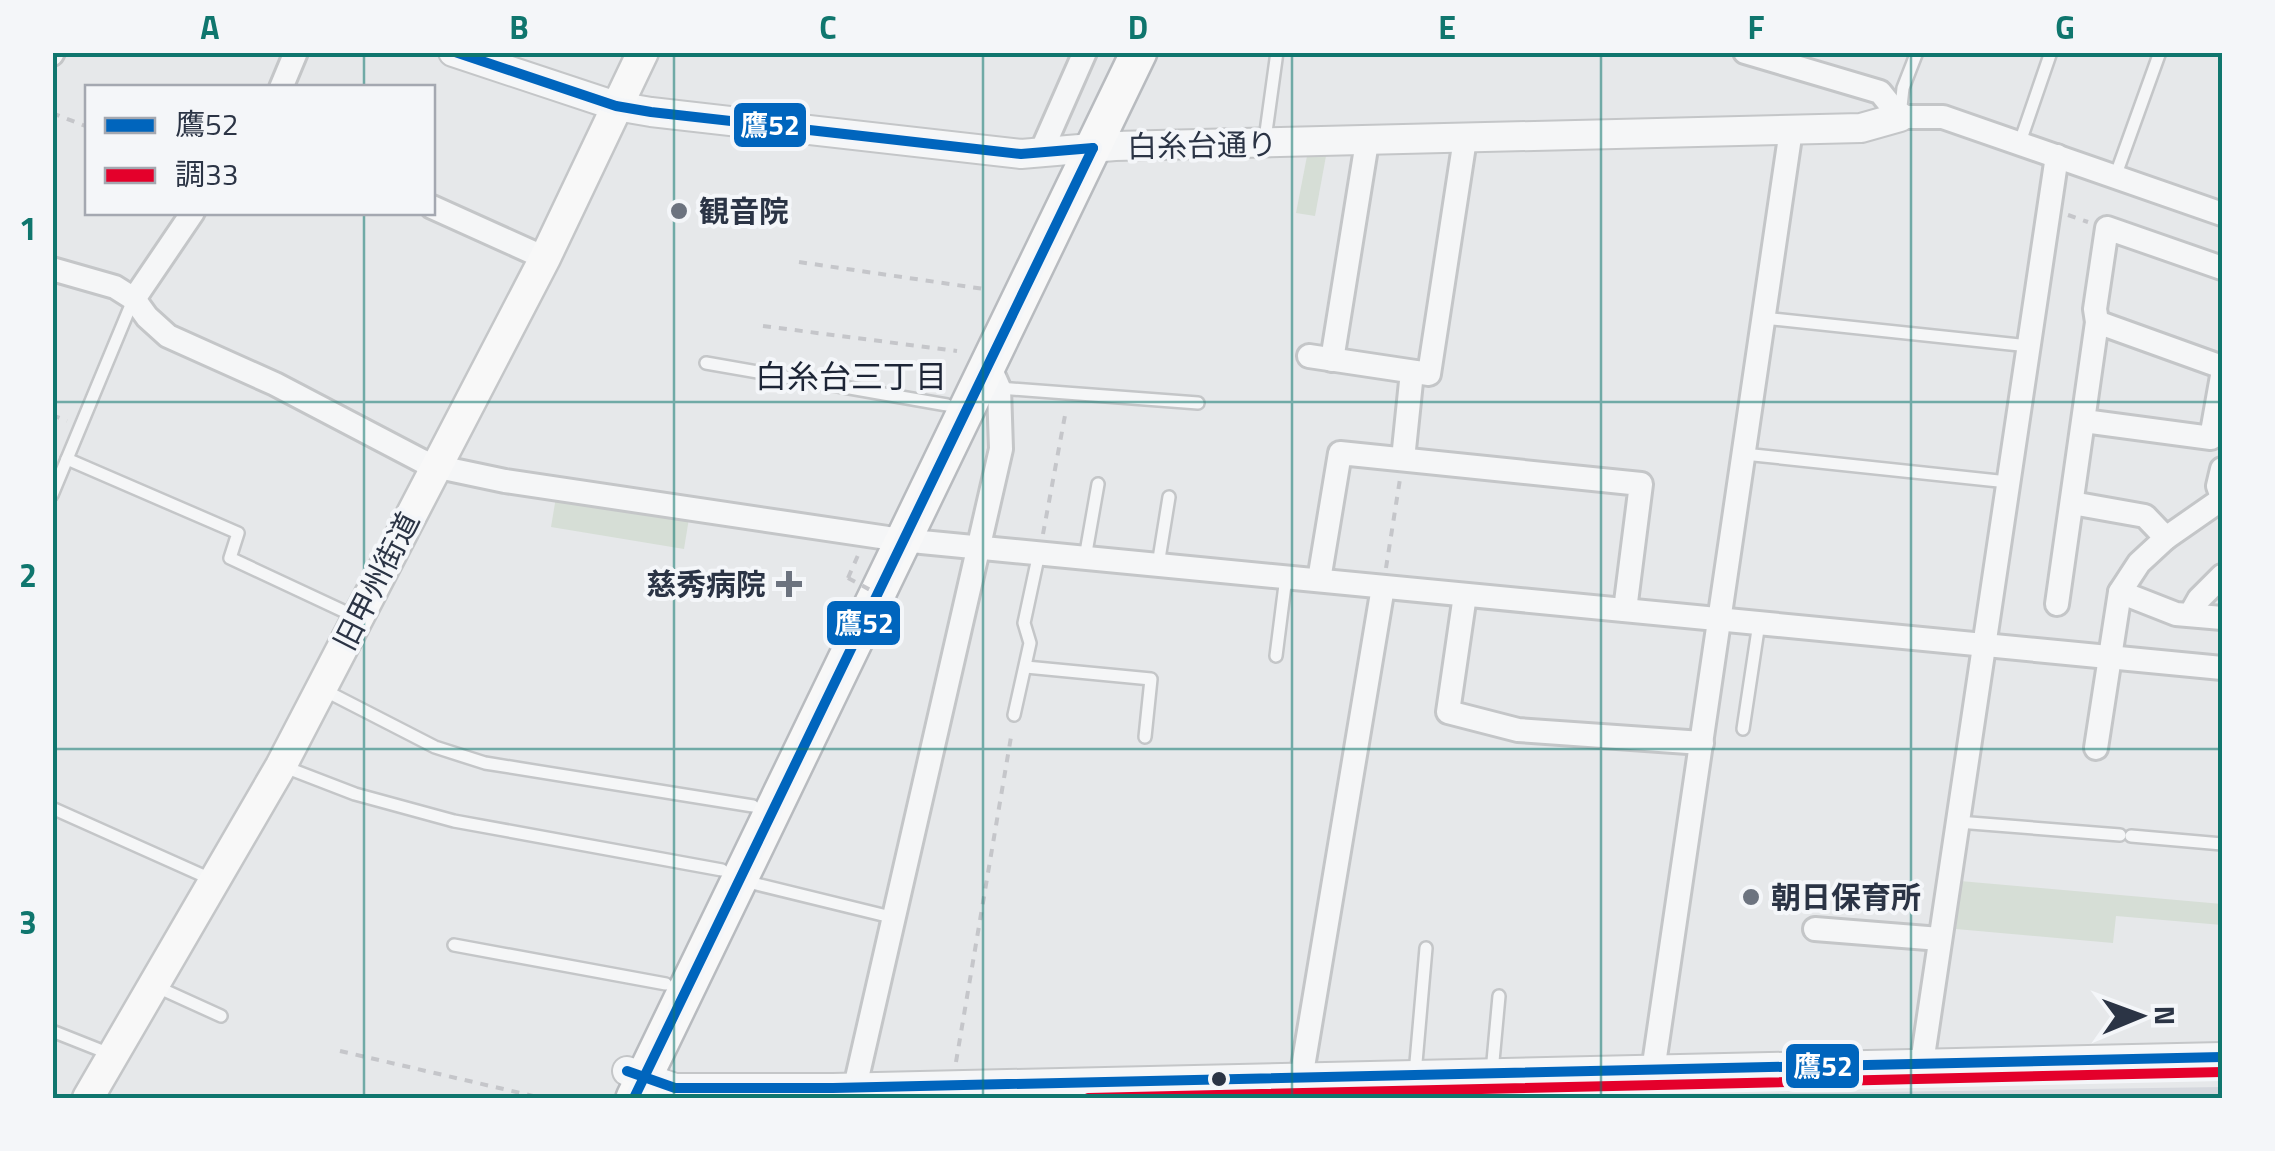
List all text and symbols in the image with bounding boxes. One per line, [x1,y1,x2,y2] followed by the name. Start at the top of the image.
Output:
[200,3,220,51] text: A
[509,3,529,51] text: B
[819,3,837,51] text: C
[1128,3,1148,51] text: D
[1438,3,1456,51] text: E
[1748,3,1765,51] text: F
[2055,3,2075,51] text: G
[85,85,435,215] legend
[175,101,239,147] text: 鷹52
[732,101,808,149] line badge: 鷹52
[740,103,800,146] text: 鷹52
[1127,121,1277,169] street label: 白糸台通り
[175,151,239,197] text: 調33
[699,188,789,234] place label: 観音院
[668,200,690,222] marker: 観音院
[19,204,37,252] text: 1
[755,352,947,400] district label: 白糸台三丁目
[321,504,431,658] street label: 旧甲州街道
[19,551,37,599] text: 2
[646,561,766,607] place label: 慈秀病院
[776,571,802,597] marker: 慈秀病院
[825,599,902,647] line badge: 鷹52
[834,601,894,644] text: 鷹52
[1771,874,1921,920] place label: 朝日保育所
[1740,886,1762,908] marker: 朝日保育所
[19,898,37,946] text: 3
[2090,966,2190,1066] north arrow
[2144,1005,2187,1026] text: N
[1784,1042,1861,1090] line badge: 鷹52
[1793,1044,1853,1087] text: 鷹52
[1209,1069,1229,1089] unlabelled marker

